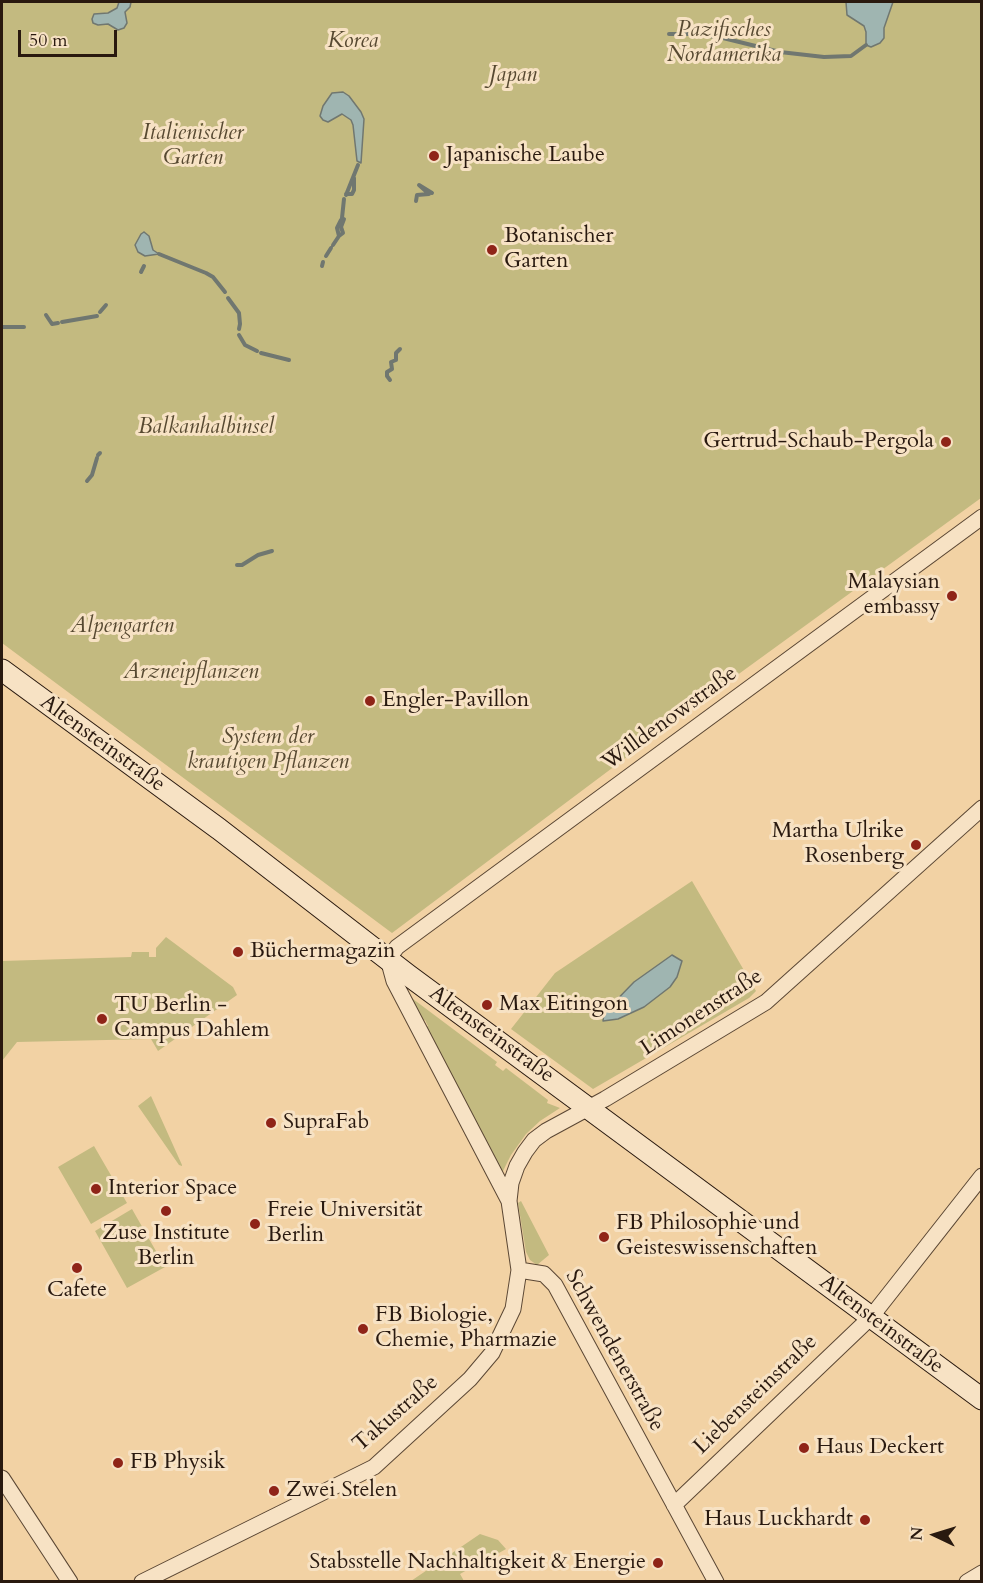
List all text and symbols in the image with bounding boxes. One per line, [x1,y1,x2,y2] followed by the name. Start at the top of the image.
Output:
[21,18,120,56] scale bar
[667,18,781,70] park label: Pazifisches Nordamerika
[29,28,68,53] text: 50 m
[328,29,378,55] park label: Korea
[489,63,537,89] park label: Japan
[142,121,244,172] park label: Italienischer Garten
[446,143,605,169] place label: Japanische Laube
[427,149,441,163] marker: Japanische Laube
[504,224,613,276] place label: Botanischer Garten
[485,243,499,257] marker: Botanischer Garten
[138,415,274,441] park label: Balkanhalbinsel
[703,429,934,455] place label: Gertrud-Schaub-Pergola
[939,435,953,449] marker: Gertrud-Schaub-Pergola
[847,570,940,622] place label: Malaysian embassy
[945,589,959,603] marker: Malaysian embassy
[70,614,174,640] park label: Alpengarten
[123,660,259,686] park label: Arzneipflanzen
[597,661,743,777] street label: Willdenowstraße
[382,688,529,714] place label: Engler-Pavillon
[34,690,170,798] street label: Altensteinstraße
[363,694,377,708] marker: Engler-Pavillon
[187,725,349,776] park label: System der krautigen Pflanzen
[772,819,904,870] place label: Martha Ulrike Rosenberg
[909,838,923,852] marker: Martha Ulrike Rosenberg
[250,939,396,965] place label: Büchermagazin
[231,945,245,959] marker: Büchermagazin
[636,964,768,1062] street label: Limonenstraße
[423,981,559,1089] street label: Altensteinstraße
[499,992,628,1018] place label: Max Eitingon
[114,993,270,1044] place label: TU Berlin - Campus Dahlem
[480,998,494,1012] marker: Max Eitingon
[95,1012,109,1026] marker: TU Berlin - Campus Dahlem
[283,1110,369,1136] place label: SupraFab
[264,1116,278,1130] marker: SupraFab
[108,1176,237,1202] place label: Interior Space
[89,1182,103,1196] marker: Interior Space
[267,1198,423,1250] place label: Freie Universität Berlin
[159,1204,173,1218] marker: Zuse Institute Berlin
[616,1211,817,1262] place label: FB Philosophie und Geisteswissenschaften
[248,1217,262,1231] marker: Freie Universität Berlin
[102,1221,230,1272] place label: Zuse Institute Berlin
[597,1230,611,1244] marker: FB Philosophie und Geisteswissenschaften
[70,1261,84,1275] marker: Cafete
[559,1266,669,1436] street label: Schwendenerstraße
[814,1270,948,1380] street label: Altensteinstraße
[47,1278,107,1304] place label: Cafete
[375,1303,557,1354] place label: FB Biologie, Chemie, Pharmazie
[356,1322,370,1336] marker: FB Biologie, Chemie, Pharmazie
[689,1329,823,1461] street label: Liebensteinstraße
[348,1370,444,1458] street label: Takustraße
[816,1435,944,1461] place label: Haus Deckert
[797,1441,811,1455] marker: Haus Deckert
[130,1450,225,1476] place label: FB Physik
[111,1456,125,1470] marker: FB Physik
[286,1478,397,1504] place label: Zwei Stelen
[267,1484,281,1498] marker: Zwei Stelen
[905,1505,965,1565] north arrow
[704,1507,853,1533] place label: Haus Luckhardt
[858,1513,872,1527] marker: Haus Luckhardt
[906,1526,929,1541] text: N
[309,1550,646,1576] place label: Stabsstelle Nachhaltigkeit & Energie
[651,1556,665,1570] marker: Stabsstelle Nachhaltigkeit & Energie

